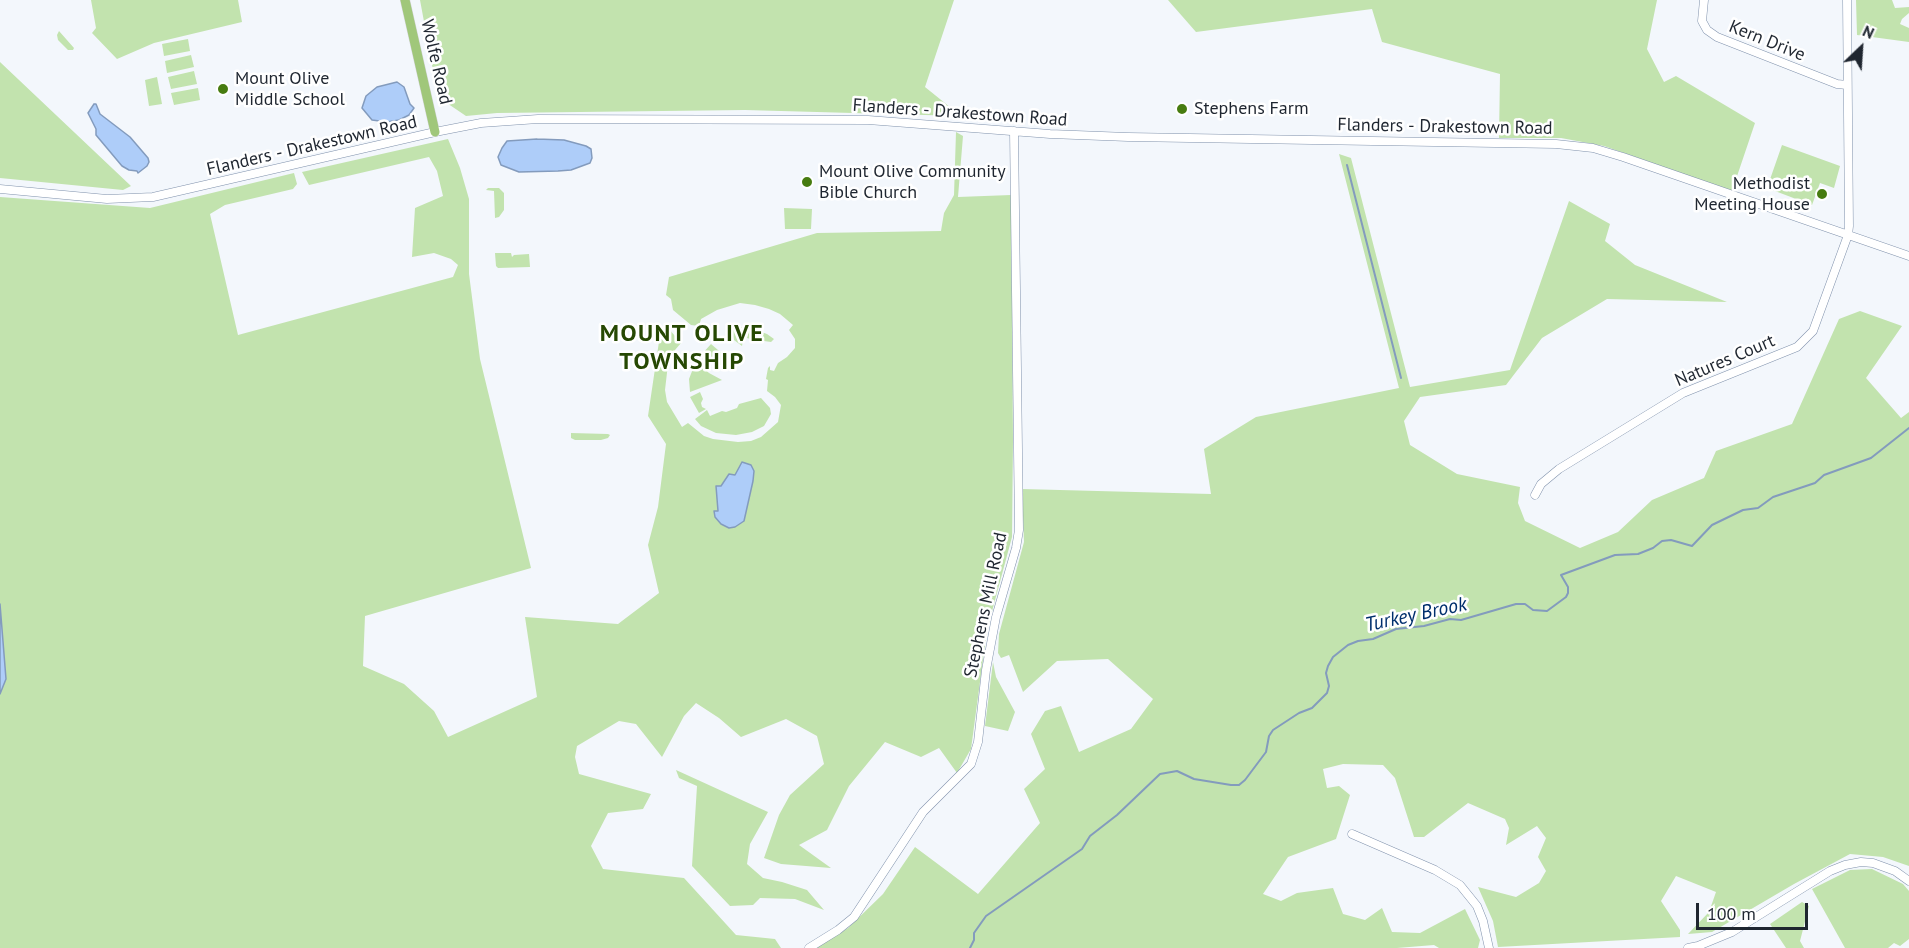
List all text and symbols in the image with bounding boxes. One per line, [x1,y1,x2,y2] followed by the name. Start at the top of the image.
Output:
[1726,16,1808,66] street label: Kern Drive
[416,17,456,107] street label: Wolfe Road
[1831,18,1891,78] north arrow
[1860,20,1878,43] text: N
[235,68,345,110] place label: Mount Olive Middle School
[216,82,230,96] marker: Mount Olive Middle School
[852,95,1068,131] street label: Flanders - Drakestown Road
[1194,98,1309,120] place label: Stephens Farm
[1175,102,1189,116] marker: Stephens Farm
[205,111,419,181] street label: Flanders - Drakestown Road
[1337,114,1553,140] street label: Flanders - Drakestown Road
[819,161,1006,204] place label: Mount Olive Community Bible Church
[1694,173,1810,216] place label: Methodist Meeting House
[800,175,814,189] marker: Mount Olive Community Bible Church
[1815,187,1829,201] marker: Methodist Meeting House
[600,320,764,376] district label: MOUNT OLIVE TOWNSHIP
[1672,330,1778,392] street label: Natures Court
[960,530,1012,680] street label: Stephens Mill Road
[1363,592,1469,638] water label: Turkey Brook
[1699,891,1812,929] scale bar
[1707,902,1756,925] text: 100 m

